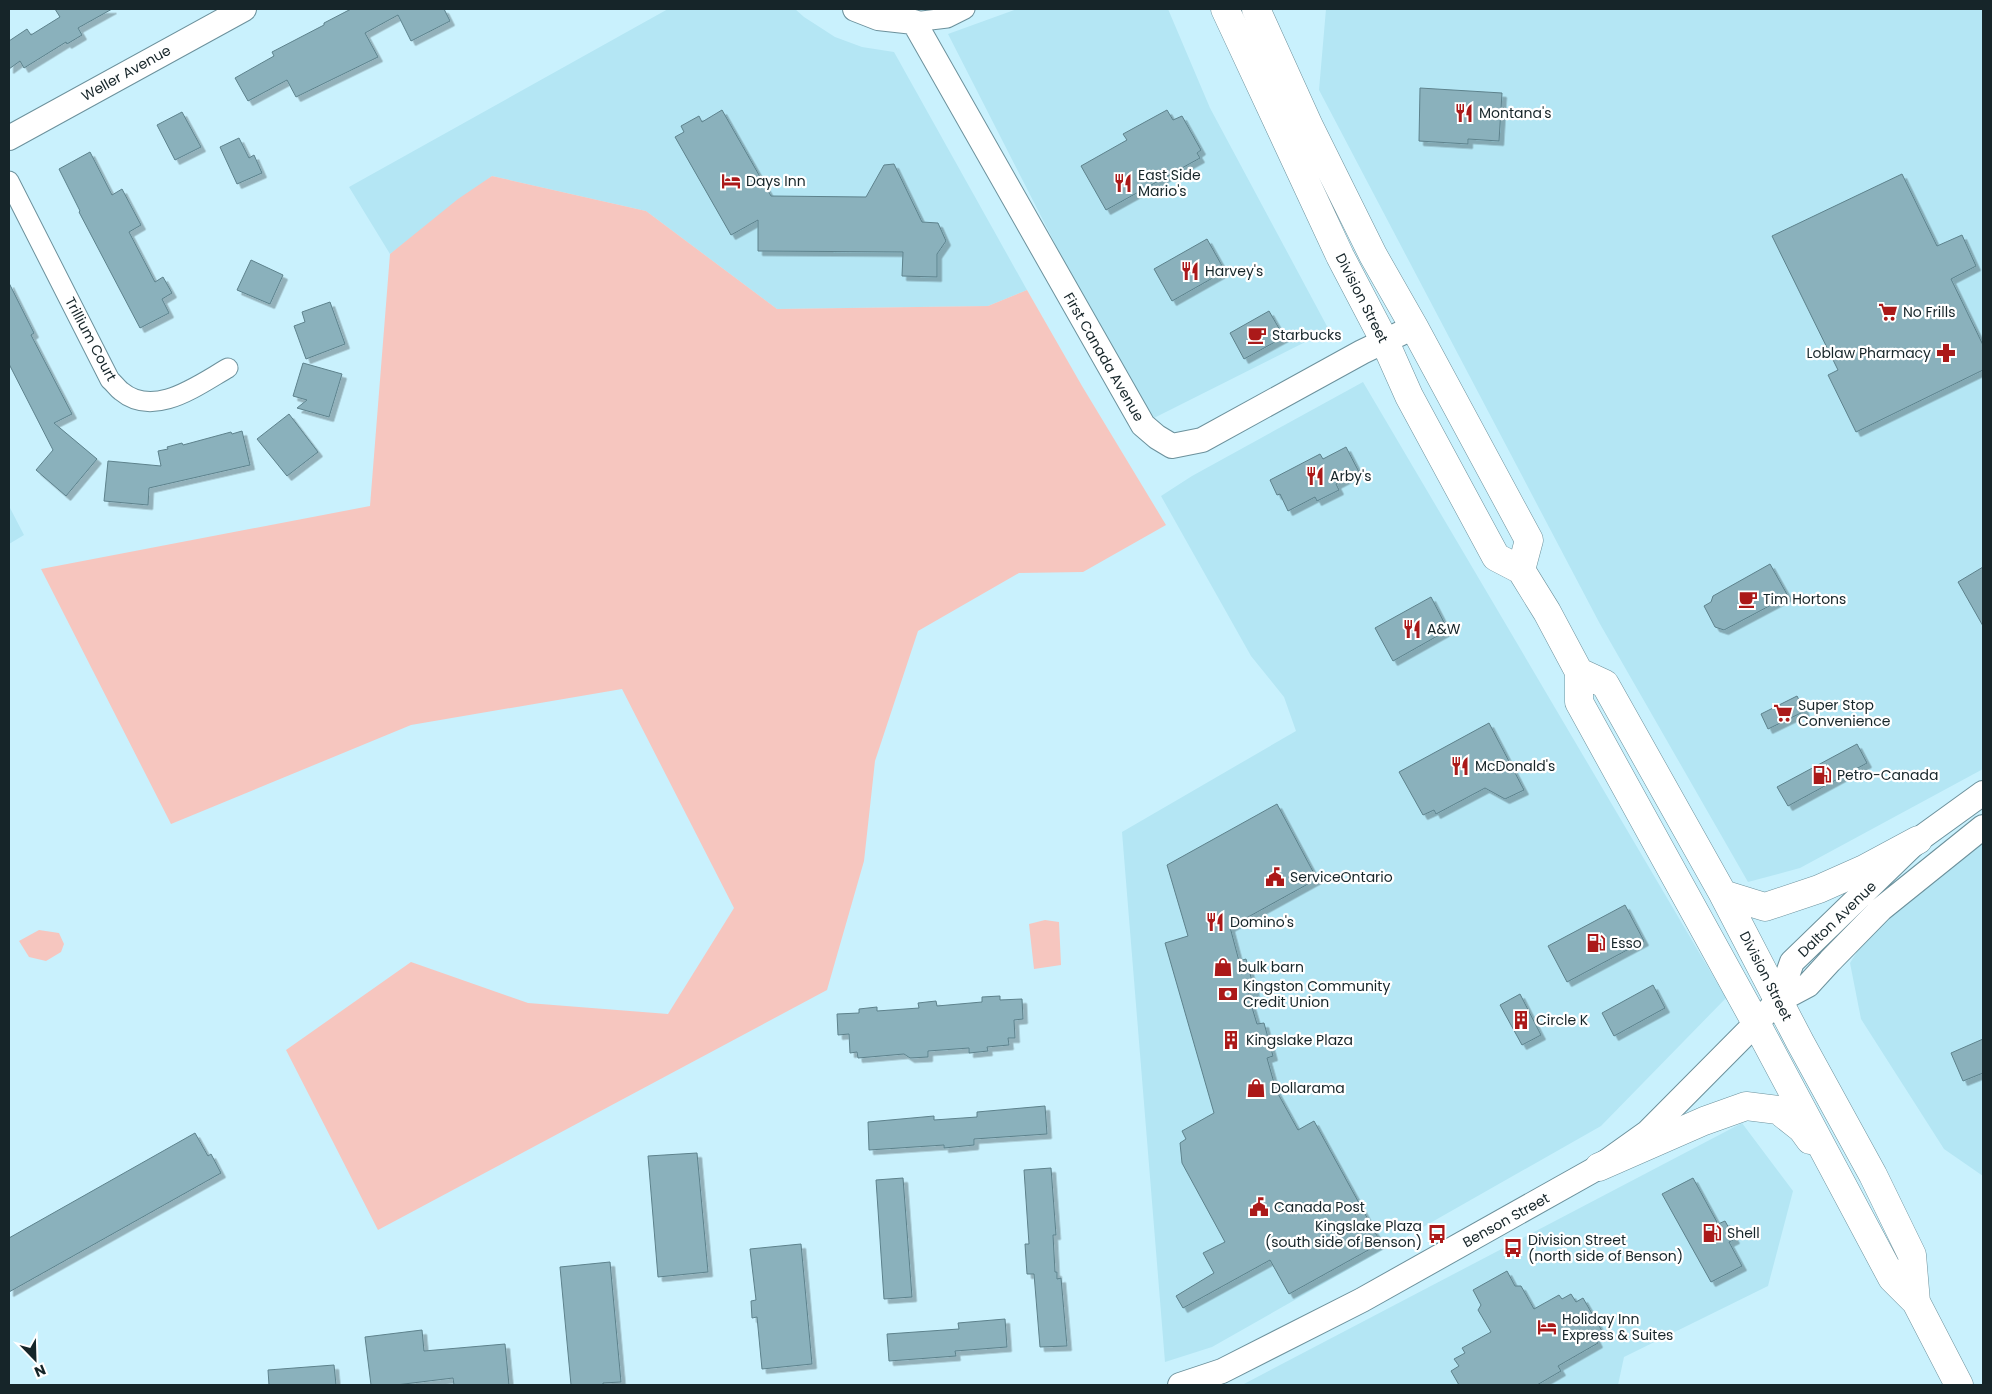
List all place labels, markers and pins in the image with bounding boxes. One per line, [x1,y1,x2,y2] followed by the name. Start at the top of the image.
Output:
[1453,102,1475,124] restaurant icon: Montana's
[1479,103,1552,123] place label: Montana's
[1138,165,1201,201] place label: East Side Mario's
[720,170,742,192] hotel icon: Days Inn
[746,171,806,191] place label: Days Inn
[1112,172,1134,194] restaurant icon: East Side Mario's
[1179,260,1201,282] restaurant icon: Harvey's
[1205,261,1263,281] place label: Harvey's
[1877,301,1899,323] supermarket icon: No Frills
[1903,302,1955,322] place label: No Frills
[1246,324,1268,346] cafe icon: Starbucks
[1272,325,1341,345] place label: Starbucks
[1935,342,1957,364] pharmacy icon: Loblaw Pharmacy
[1806,343,1931,363] place label: Loblaw Pharmacy
[1304,465,1326,487] restaurant icon: Arby's
[1330,466,1372,486] place label: Arby's
[1737,588,1759,610] cafe icon: Tim Hortons
[1763,589,1846,609] place label: Tim Hortons
[1401,618,1423,640] restaurant icon: A&W
[1427,619,1461,639] place label: A&W
[1798,695,1891,731] place label: Super Stop Convenience
[1772,702,1794,724] supermarket icon: Super Stop Convenience
[1449,755,1471,777] restaurant icon: McDonald's
[1475,756,1555,776] place label: McDonald's
[1811,764,1833,786] fuel station icon: Petro-Canada
[1837,765,1938,785] place label: Petro-Canada
[1264,866,1286,888] public building icon: ServiceOntario
[1290,867,1393,887] place label: ServiceOntario
[1204,911,1226,933] restaurant icon: Domino's
[1230,912,1294,932] place label: Domino's
[1585,932,1607,954] fuel station icon: Esso
[1611,933,1642,953] place label: Esso
[1212,956,1234,978] shop icon: bulk barn
[1238,957,1304,977] place label: bulk barn
[1243,976,1390,1012] place label: Kingston Community Credit Union
[1217,983,1239,1005] bank icon: Kingston Community Credit Union
[1510,1009,1532,1031] building icon: Circle K
[1536,1010,1589,1030] place label: Circle K
[1220,1029,1242,1051] building icon: Kingslake Plaza
[1246,1030,1353,1050] place label: Kingslake Plaza
[1245,1077,1267,1099] shop icon: Dollarama
[1271,1078,1345,1098] place label: Dollarama
[1248,1196,1270,1218] public building icon: Canada Post
[1274,1197,1365,1217] place label: Canada Post
[1265,1216,1422,1252] place label: Kingslake Plaza (south side of Benson)
[1701,1222,1723,1244] fuel station icon: Shell
[1426,1223,1448,1245] bus stop icon: Kingslake Plaza (south side of Benson)
[1727,1223,1760,1243] place label: Shell
[1528,1230,1683,1266] place label: Division Street (north side of Benson)
[1502,1237,1524,1259] bus stop icon: Division Street (north side of Benson)
[1562,1309,1673,1345] place label: Holiday Inn Express & Suites
[1536,1316,1558,1338] hotel icon: Holiday Inn Express & Suites

